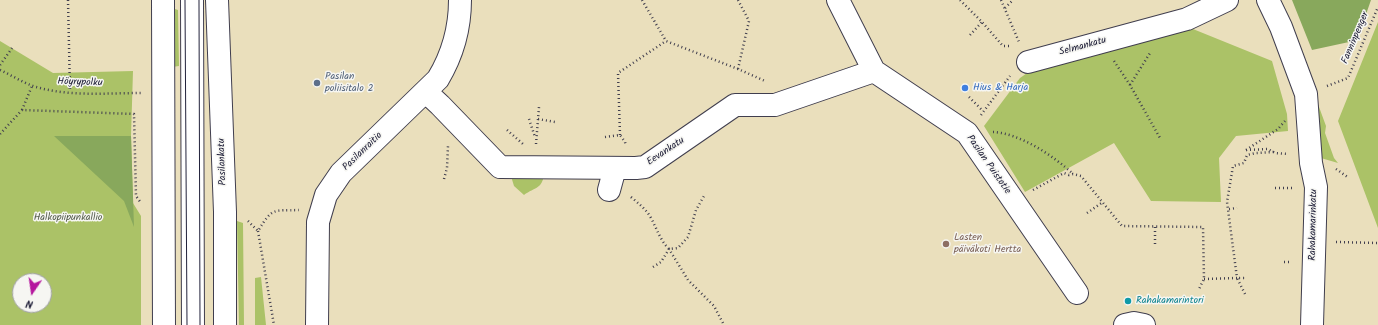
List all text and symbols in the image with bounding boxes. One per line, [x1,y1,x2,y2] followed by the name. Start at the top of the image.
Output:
[1340,10,1372,66] street label: Fanninpenger
[1058,35,1108,59] street label: Selmankatu
[325,71,374,94] place label: Pasilan poliisitalo 2
[57,76,103,90] street label: Höyrypolku
[312,78,322,88] marker: Pasilan poliisitalo 2
[973,82,1028,94] place label: Hius & Harja
[960,83,970,93] marker: Hius & Harja
[341,130,385,174] street label: Pasilanraitio
[963,133,1013,197] street label: Pasilan Puistotie
[645,135,687,169] street label: Eevankatu
[216,138,230,186] street label: Pasilankatu
[1307,189,1321,261] street label: Rahakamarinkatu
[34,212,102,224] park label: Halkopiipunkallio
[954,232,1021,256] place label: Lasten päiväkoti Hertta
[941,239,951,249] marker: Lasten päiväkoti Hertta
[12,273,52,313] north arrow
[24,294,35,313] text: N
[1136,295,1204,307] place label: Rahakamarintori
[1123,296,1133,306] marker: Rahakamarintori

